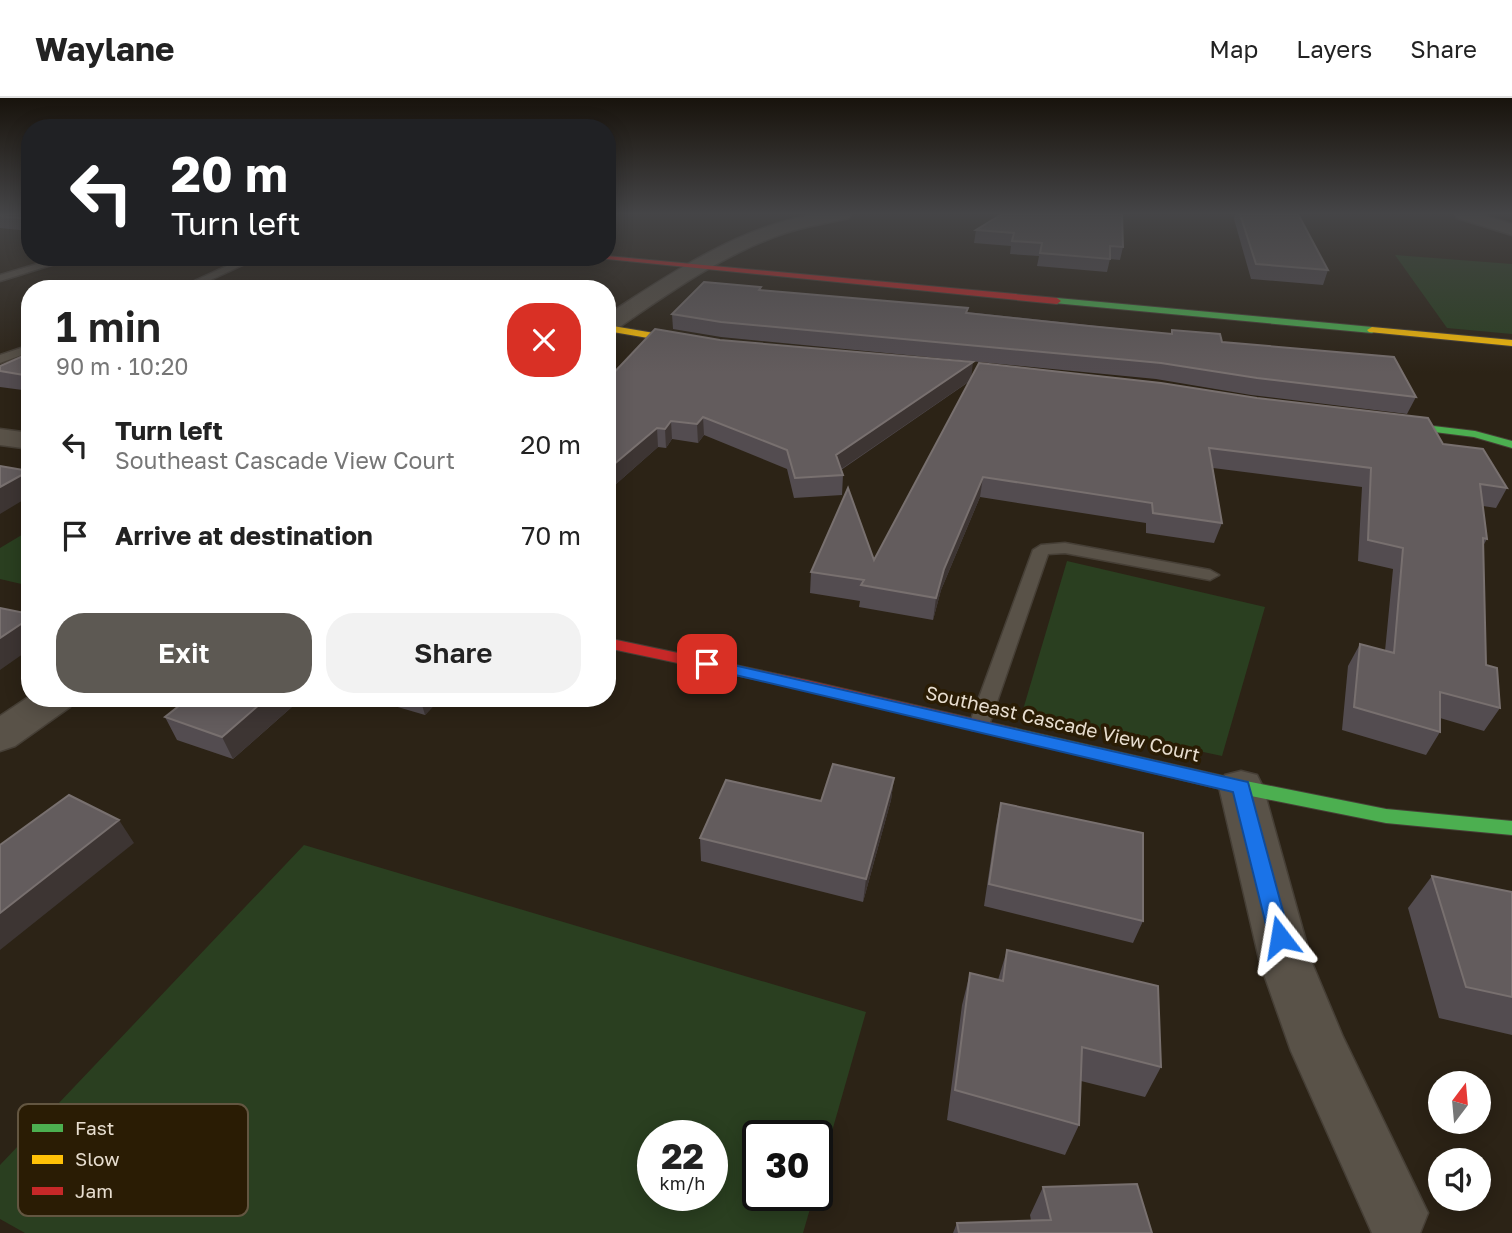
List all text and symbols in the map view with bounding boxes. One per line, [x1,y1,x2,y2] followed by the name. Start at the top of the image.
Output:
[35,29,174,68] text: Waylane
[1209,34,1258,63] text: Map
[1296,34,1372,63] text: Layers
[1410,34,1477,63] text: Share
[171,144,288,203] text: 20 m
[56,147,147,238] icon: left
[171,204,300,242] text: Turn left
[56,301,161,351] text: 1 min
[507,303,581,377] button: close
[56,352,189,380] text: 90 m · 10:20
[115,415,223,446] text: Turn left
[56,426,94,464] icon: left
[520,429,581,460] text: 20 m
[115,446,455,474] text: Southeast Cascade View Court
[56,517,94,555] icon: arrive
[115,520,373,551] text: Arrive at destination
[522,520,581,551] text: 70 m
[56,613,312,693] button: Exit
[326,613,581,693] button: Share
[677,634,737,694] pin
[688,645,726,683] icon: arrive
[924,680,1202,766] street label: Southeast Cascade View Court
[1243,900,1317,974] position arrow
[1428,1071,1491,1134] north arrow
[1428,1071,1491,1211] map controls
[18,1104,248,1216] legend
[75,1116,114,1139] text: Fast
[742,1120,833,1211] speed limit sign: 30
[661,1135,704,1177] text: 22
[75,1147,120,1170] text: Slow
[1428,1148,1491,1211] button: sound
[660,1172,705,1194] text: km/h
[75,1179,113,1202] text: Jam

